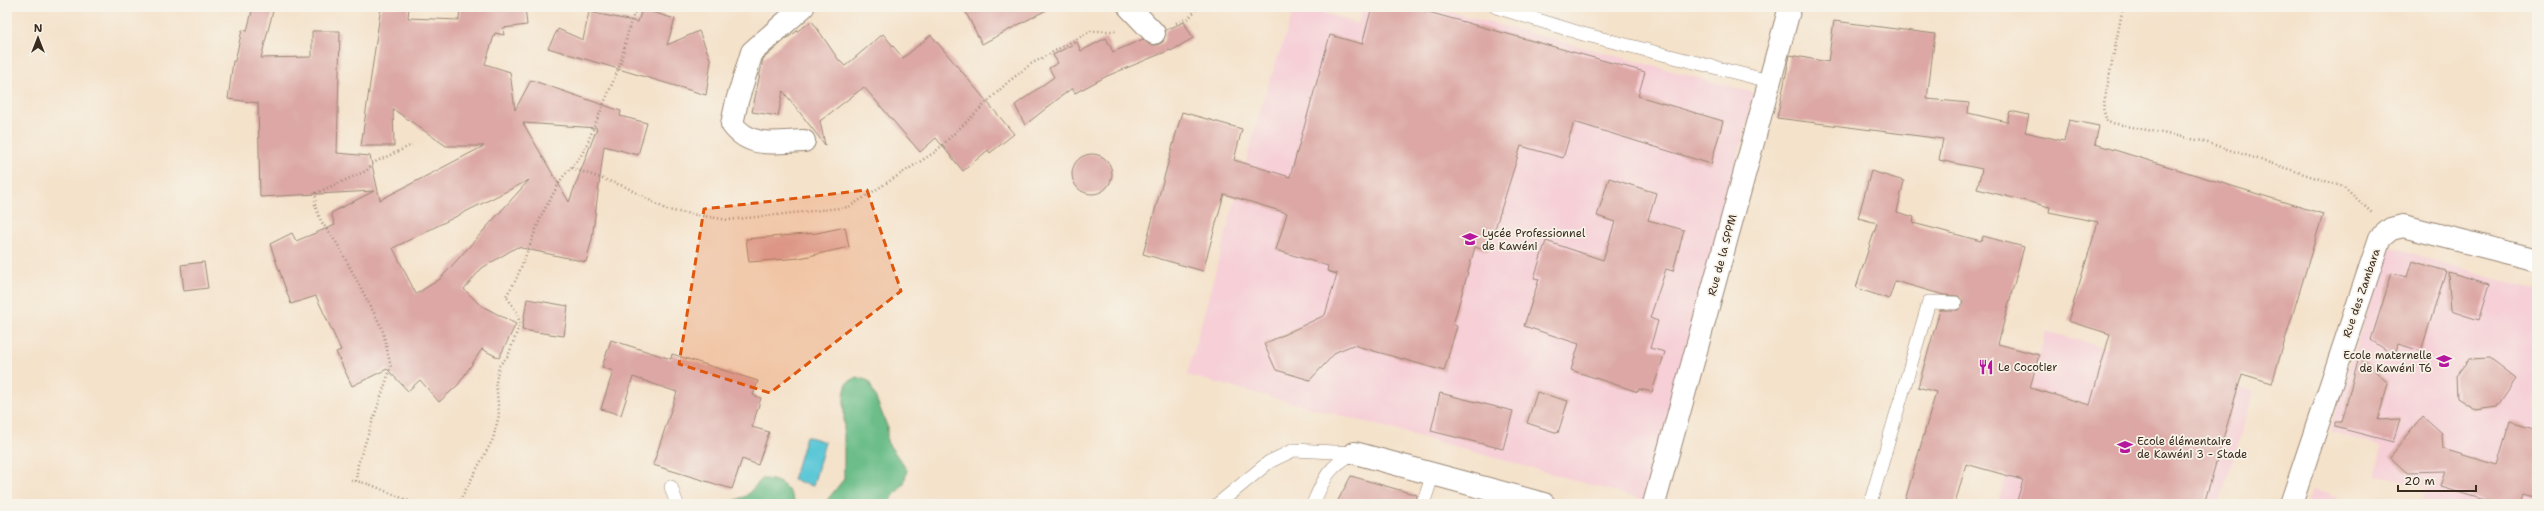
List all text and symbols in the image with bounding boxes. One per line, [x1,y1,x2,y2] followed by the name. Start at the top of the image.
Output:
[18,18,58,58] north arrow
[34,21,43,36] text: N
[1704,212,1741,297] street label: Rue de la SPPM
[1482,226,1586,254] place label: Lycée Professionnel de Kawéni
[1461,230,1479,248] school or university icon: Lycée Professionnel de Kawéni
[2339,247,2384,340] street label: Rue des Zambara
[2343,348,2432,376] place label: Ecole maternelle de Kawéni T6
[2435,352,2453,370] school or university icon: Ecole maternelle de Kawéni T6
[1977,358,1995,376] restaurant icon: Le Cocotier
[1998,360,2058,375] place label: Le Cocotier
[2137,434,2247,462] place label: Ecole élémentaire de Kawéni 3 - Stade
[2116,438,2134,456] school or university icon: Ecole élémentaire de Kawéni 3 - Stade
[2398,467,2476,493] scale bar
[2404,473,2435,489] text: 20 m

